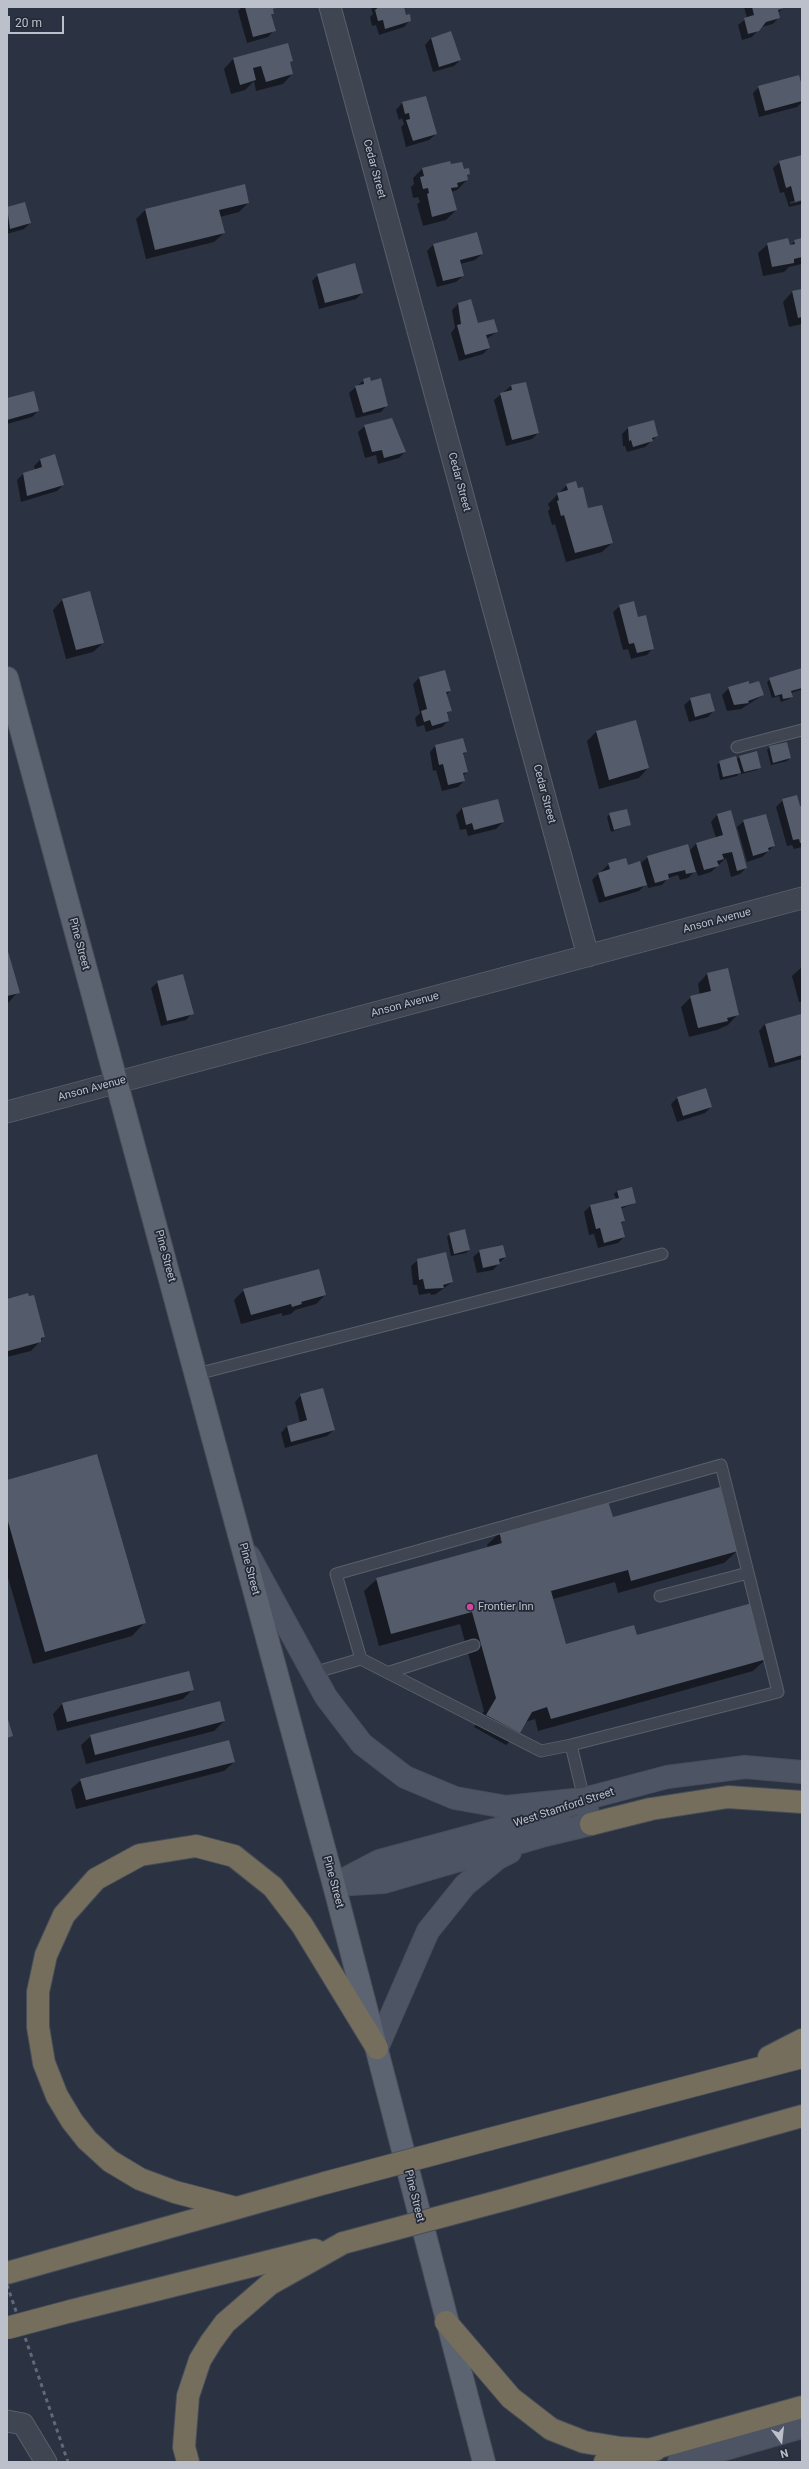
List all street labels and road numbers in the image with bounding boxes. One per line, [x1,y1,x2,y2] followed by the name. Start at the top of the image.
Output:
[360,138,388,200] street label: Cedar Street
[445,451,473,513] street label: Cedar Street
[530,763,558,825] street label: Cedar Street
[681,906,753,936] street label: Anson Avenue
[66,917,92,971] street label: Pine Street
[369,990,441,1020] street label: Anson Avenue
[56,1074,128,1104] street label: Anson Avenue
[152,1229,178,1283] street label: Pine Street
[236,1542,262,1596] street label: Pine Street
[512,1786,616,1830] street label: West Stamford Street
[320,1855,346,1909] street label: Pine Street
[401,2169,427,2223] street label: Pine Street

